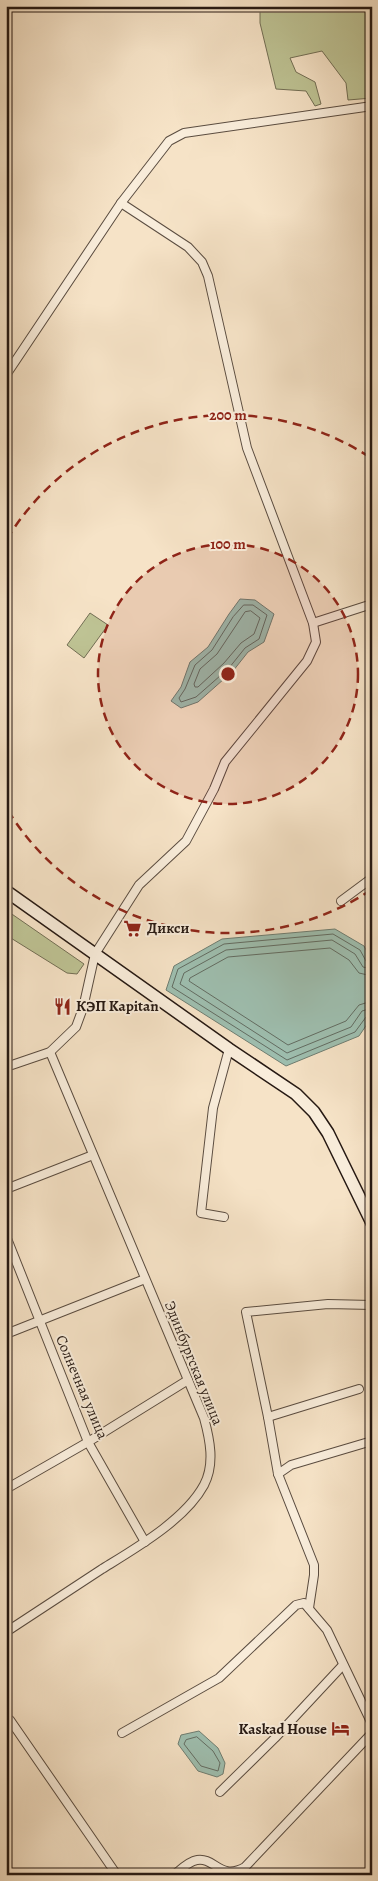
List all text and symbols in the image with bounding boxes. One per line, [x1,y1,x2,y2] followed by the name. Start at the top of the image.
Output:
[209,405,247,425] text: 200 m
[210,534,246,554] text: 100 m
[219,665,237,683] centre of rings
[123,918,143,938] supermarket icon: Дикси
[147,918,189,938] place label: Дикси
[52,996,72,1016] restaurant icon: КЭП Kapitan
[76,996,159,1016] place label: КЭП Kapitan
[160,1298,228,1428] street label: Эдинбургская улица
[51,1332,113,1442] street label: Солнечная улица
[239,1719,327,1739] place label: Kaskad House
[331,1719,351,1739] hotel icon: Kaskad House

